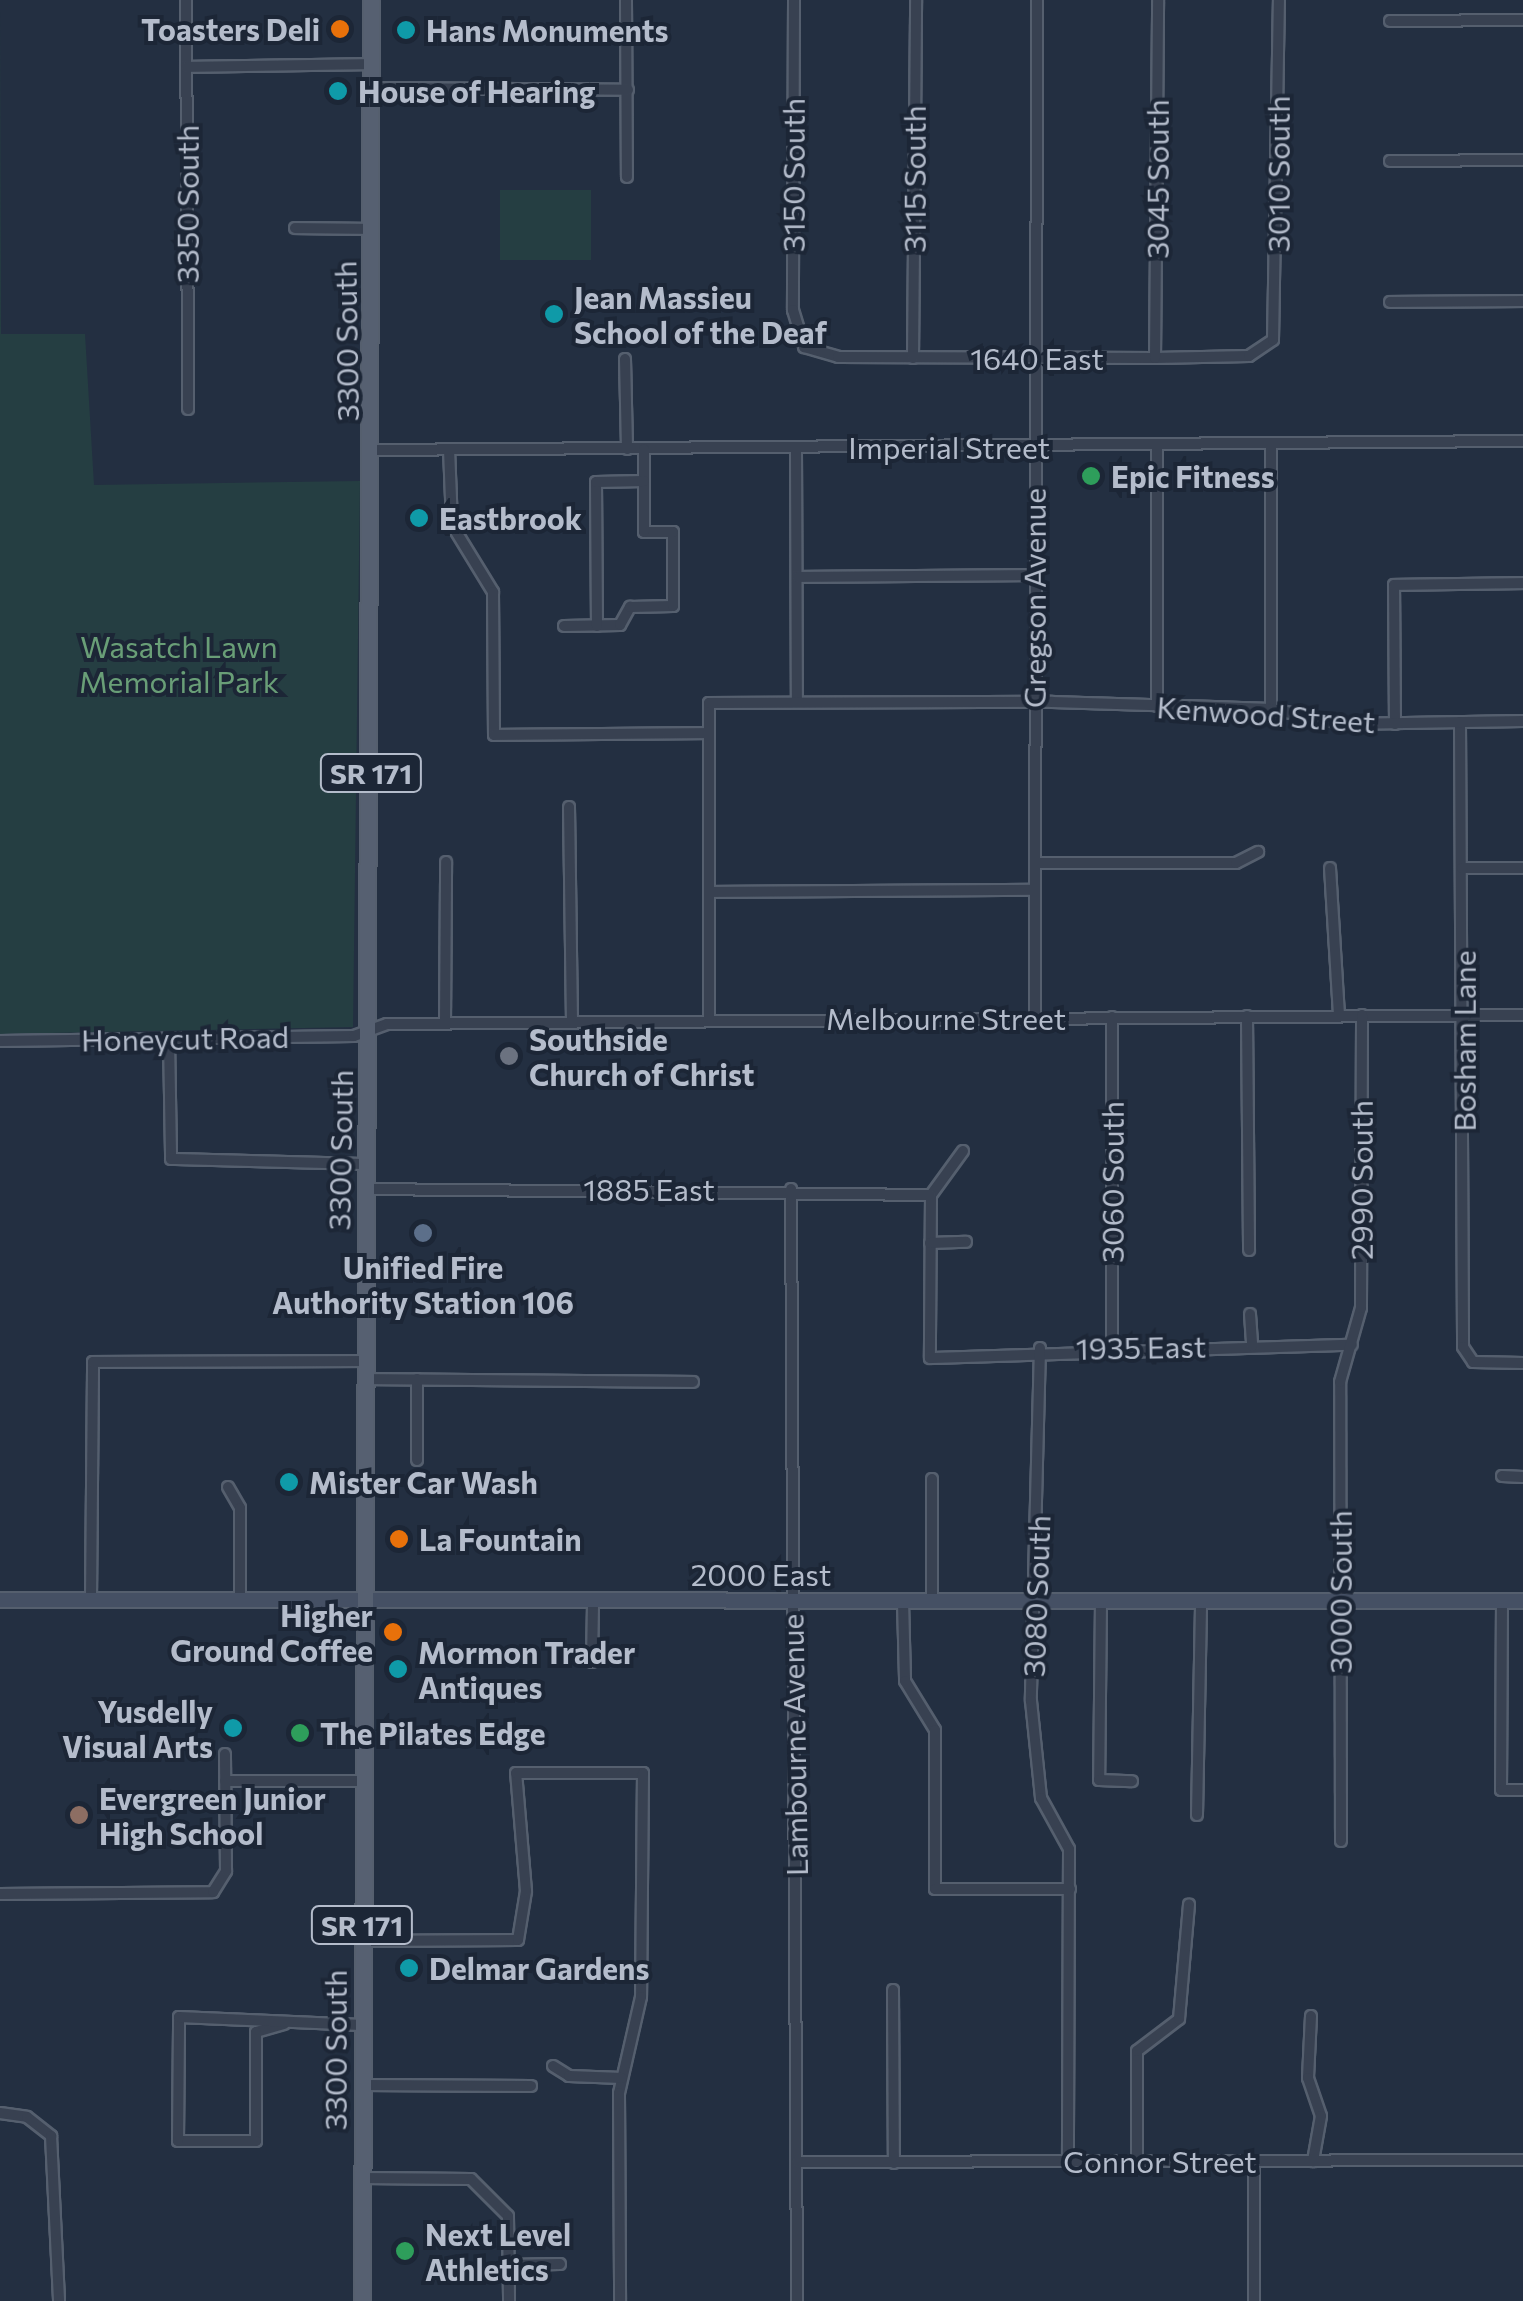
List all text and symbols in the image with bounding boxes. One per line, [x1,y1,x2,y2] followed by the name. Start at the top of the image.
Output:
[141,11,320,47] place label: Toasters Deli
[426,12,668,48] place label: Hans Monuments
[329,18,351,40] marker: Toasters Deli
[395,19,417,41] marker: Hans Monuments
[358,73,596,109] place label: House of Hearing
[327,80,349,102] marker: House of Hearing
[1260,96,1296,252] street label: 3010 South
[775,98,811,252] street label: 3150 South
[1139,99,1175,259] street label: 3045 South
[896,105,932,253] street label: 3115 South
[169,125,205,283] street label: 3350 South
[327,260,365,422] street label: 3300 South
[574,279,827,350] place label: Jean Massieu School of the Deaf
[543,303,565,325] marker: Jean Massieu School of the Deaf
[970,340,1104,376] street label: 1640 East
[848,429,1050,465] street label: Imperial Street
[1111,458,1275,494] place label: Epic Fitness
[1080,465,1102,487] marker: Epic Fitness
[1016,488,1052,708] street label: Gregson Avenue
[439,500,582,536] place label: Eastbrook
[408,507,430,529] marker: Eastbrook
[79,628,279,698] park label: Wasatch Lawn Memorial Park
[1156,688,1376,740] street label: Kenwood Street
[318,750,424,796] road number: SR 171
[1446,950,1482,1132] street label: Bosham Lane
[826,1000,1066,1036] street label: Melbourne Street
[81,1018,289,1058] street label: Honeycut Road
[529,1021,754,1092] place label: Southside Church of Christ
[498,1045,520,1067] marker: Southside Church of Christ
[321,1069,359,1231] street label: 3300 South
[1343,1100,1379,1260] street label: 2990 South
[1094,1101,1130,1263] street label: 3060 South
[583,1171,715,1207] street label: 1885 East
[412,1222,434,1244] marker: Unified Fire Authority Station 106
[272,1249,574,1320] place label: Unified Fire Authority Station 106
[1075,1328,1207,1366] street label: 1935 East
[309,1464,538,1500] place label: Mister Car Wash
[278,1471,300,1493] marker: Mister Car Wash
[1322,1510,1358,1674] street label: 3000 South
[1015,1514,1057,1678] street label: 3080 South
[419,1521,582,1557] place label: La Fountain
[388,1528,410,1550] marker: La Fountain
[691,1556,831,1592] street label: 2000 East
[170,1597,373,1668] place label: Higher Ground Coffee
[774,1614,814,1876] street label: Lambourne Avenue
[382,1621,404,1643] marker: Higher Ground Coffee
[418,1634,635,1704] place label: Mormon Trader Antiques
[387,1658,409,1680] marker: Mormon Trader Antiques
[62,1693,213,1764] place label: Yusdelly Visual Arts
[320,1715,546,1751] place label: The Pilates Edge
[222,1717,244,1739] marker: Yusdelly Visual Arts
[289,1722,311,1744] marker: The Pilates Edge
[99,1780,326,1850] place label: Evergreen Junior High School
[68,1804,90,1826] marker: Evergreen Junior High School
[310,1902,414,1948] road number: SR 171
[429,1950,649,1986] place label: Delmar Gardens
[398,1957,420,1979] marker: Delmar Gardens
[317,1970,353,2130] street label: 3300 South
[1063,2143,1257,2179] street label: Connor Street
[425,2216,571,2286] place label: Next Level Athletics
[394,2240,416,2262] marker: Next Level Athletics

